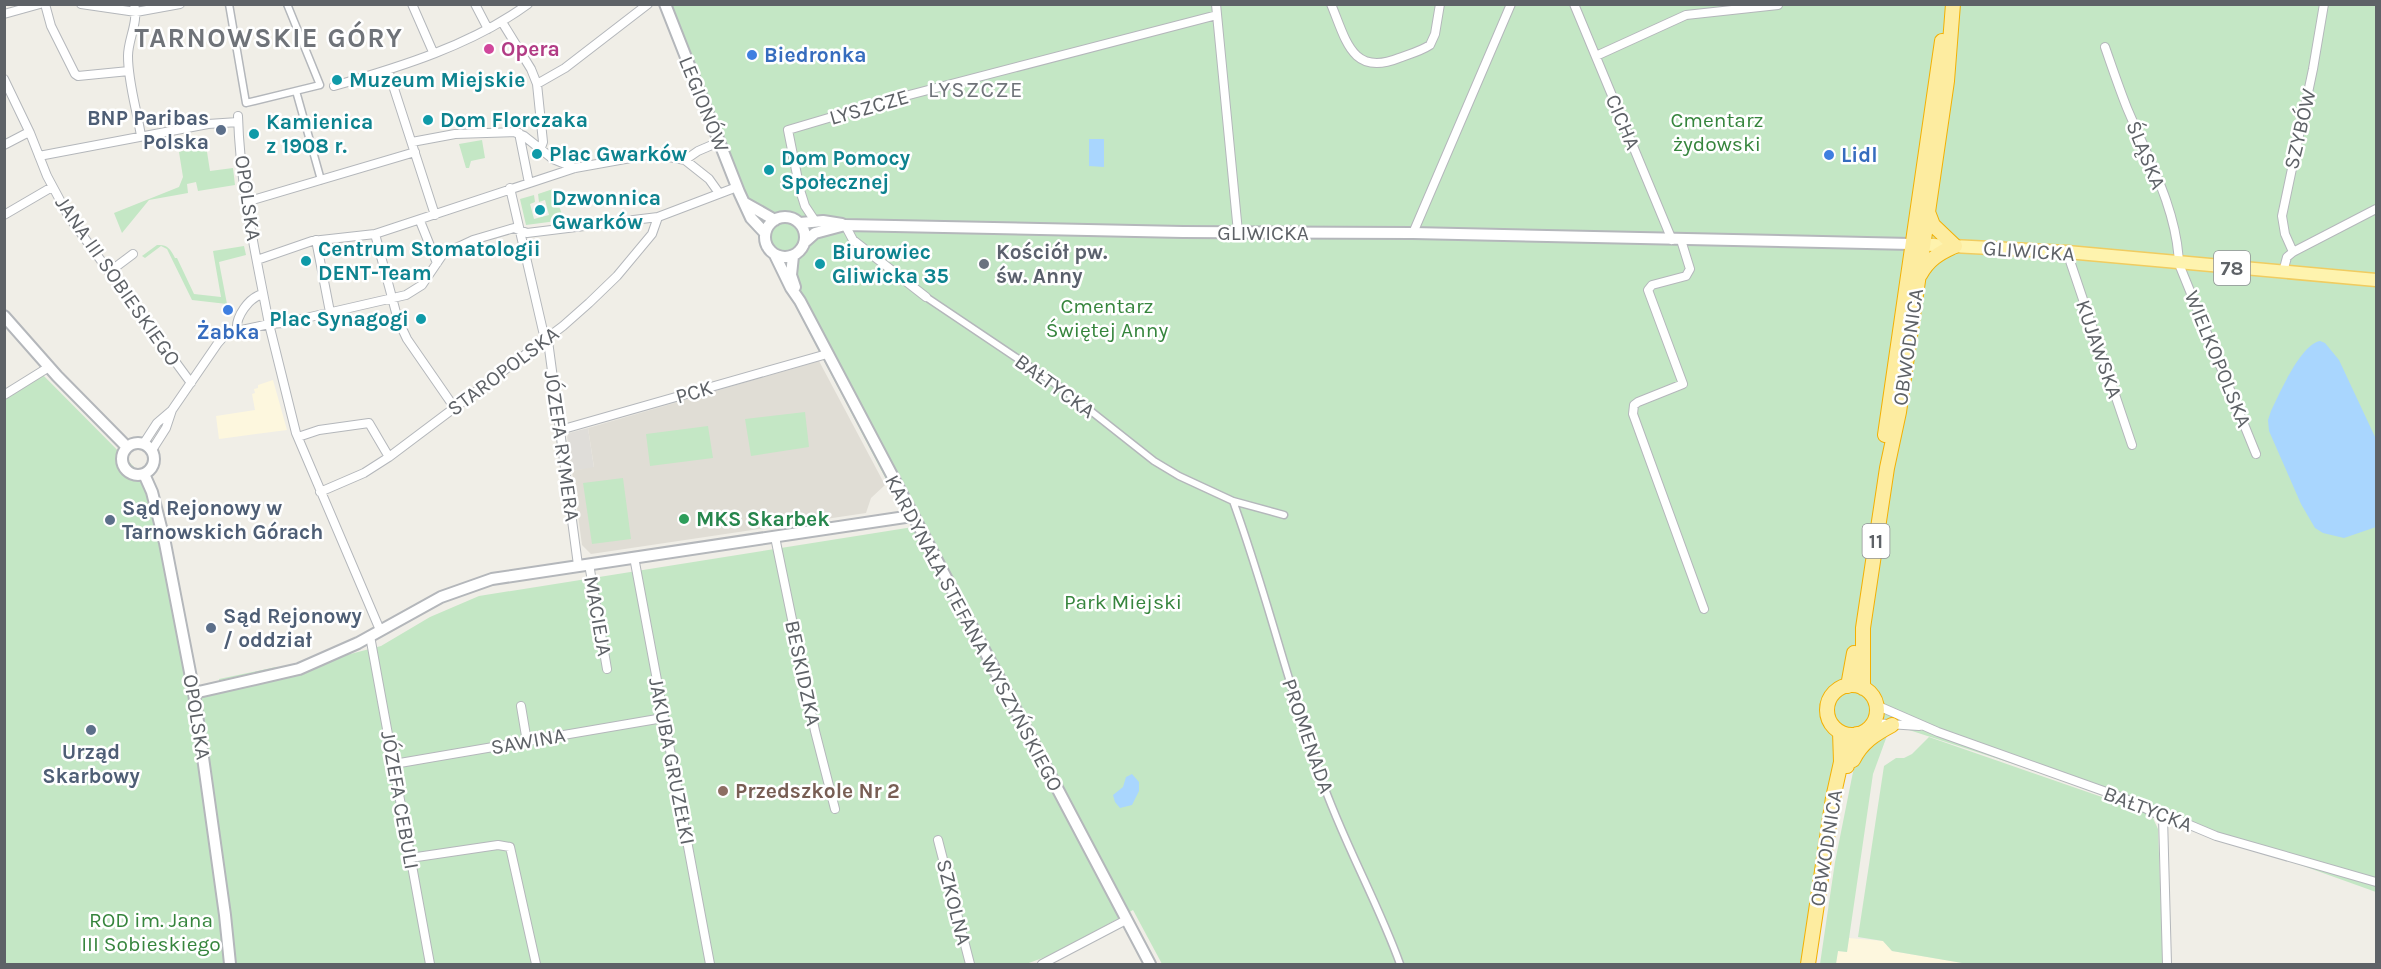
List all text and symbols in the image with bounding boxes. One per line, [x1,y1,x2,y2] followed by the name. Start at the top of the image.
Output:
[135,20,403,54] district label: TARNOWSKIE GÓRY
[501,37,560,61] place label: Opera
[482,42,496,56] marker: Opera
[764,43,866,67] place label: Biedronka
[745,48,759,62] marker: Biedronka
[674,53,734,156] street label: LEGIONÓW
[349,68,525,92] place label: Muzeum Miejskie
[330,73,344,87] marker: Muzeum Miejskie
[928,77,1024,103] district label: LYSZCZE
[827,84,911,130] street label: LYSZCZE
[2279,86,2321,172] street label: SZYBÓW
[1601,91,1645,153] street label: CICHA
[87,106,209,154] place label: BNP Paribas Polska
[440,108,588,132] place label: Dom Florczaka
[1671,108,1764,156] park label: Cmentarz żydowski
[266,110,373,158] place label: Kamienica z 1908 r.
[421,113,435,127] marker: Dom Florczaka
[2121,117,2171,193] street label: ŚLĄSKA
[214,123,228,137] marker: BNP Paribas Polska
[247,127,261,141] marker: Kamienica z 1908 r.
[549,142,687,166] place label: Plac Gwarków
[1841,143,1878,167] place label: Lidl
[781,146,911,194] place label: Dom Pomocy Społecznej
[530,147,544,161] marker: Plac Gwarków
[1822,148,1836,162] marker: Lidl
[230,154,266,242] street label: OPOLSKA
[762,163,776,177] marker: Dom Pomocy Społecznej
[552,186,661,234] place label: Dzwonnica Gwarków
[50,191,186,371] street label: JANA III SOBIESKIEGO
[533,203,547,217] marker: Dzwonnica Gwarków
[1217,221,1309,245] street label: GLIWICKA
[1982,236,2076,266] street label: GLIWICKA
[318,237,541,285] place label: Centrum Stomatologii DENT-Team
[832,240,949,288] place label: Biurowiec Gliwicka 35
[996,240,1108,288] place label: Kościół pw. św. Anny
[2214,251,2250,285] road number: 78
[299,254,313,268] marker: Centrum Stomatologii DENT-Team
[813,257,827,271] marker: Biurowiec Gliwicka 35
[977,257,991,271] marker: Kościół pw. św. Anny
[1888,287,1928,407] street label: OBWODNICA
[2180,287,2256,431] street label: WIELKOPOLSKA
[1046,294,1168,342] park label: Cmentarz Świętej Anny
[2071,297,2127,401] street label: KUJAWSKA
[221,303,235,317] marker: Żabka
[269,307,409,331] place label: Plac Synagogi
[414,312,428,326] marker: Plac Synagogi
[196,319,260,344] place label: Żabka
[443,321,563,421] street label: STAROPOLSKA
[1010,349,1100,423] street label: BAŁTYCKA
[540,369,584,523] street label: JÓZEFA RYMERA
[673,375,715,409] street label: PCK
[880,471,1068,795] street label: KARDYNAŁA STEFANA WYSZYŃSKIEGO
[122,496,323,544] place label: Sąd Rejonowy w Tarnowskich Górach
[696,507,830,531] place label: MKS Skarbek
[677,512,691,526] marker: MKS Skarbek
[103,513,117,527] marker: Sąd Rejonowy w Tarnowskich Górach
[1862,524,1890,558] road number: 11
[579,574,617,658] street label: MACIEJA
[1064,590,1182,614] park label: Park Miejski
[223,604,362,652] place label: Sąd Rejonowy / oddział
[780,618,826,728] street label: BESKIDZKA
[204,621,218,635] marker: Sąd Rejonowy / oddział
[178,673,216,761] street label: OPOLSKA
[644,675,700,847] street label: JAKUBA GRUZEŁKI
[1277,675,1339,797] street label: PROMENADA
[84,723,98,737] marker: Urząd Skarbowy
[489,723,567,759] street label: SAWINA
[376,729,424,871] street label: JÓZEFA CEBULI
[42,740,140,788] place label: Urząd Skarbowy
[735,779,900,803] place label: Przedszkole Nr 2
[2100,781,2196,837] street label: BAŁTYCKA
[716,784,730,798] marker: Przedszkole Nr 2
[1805,788,1847,908] street label: OBWODNICA
[932,857,976,947] street label: SZKOLNA
[81,908,221,956] park label: ROD im. Jana III Sobieskiego

